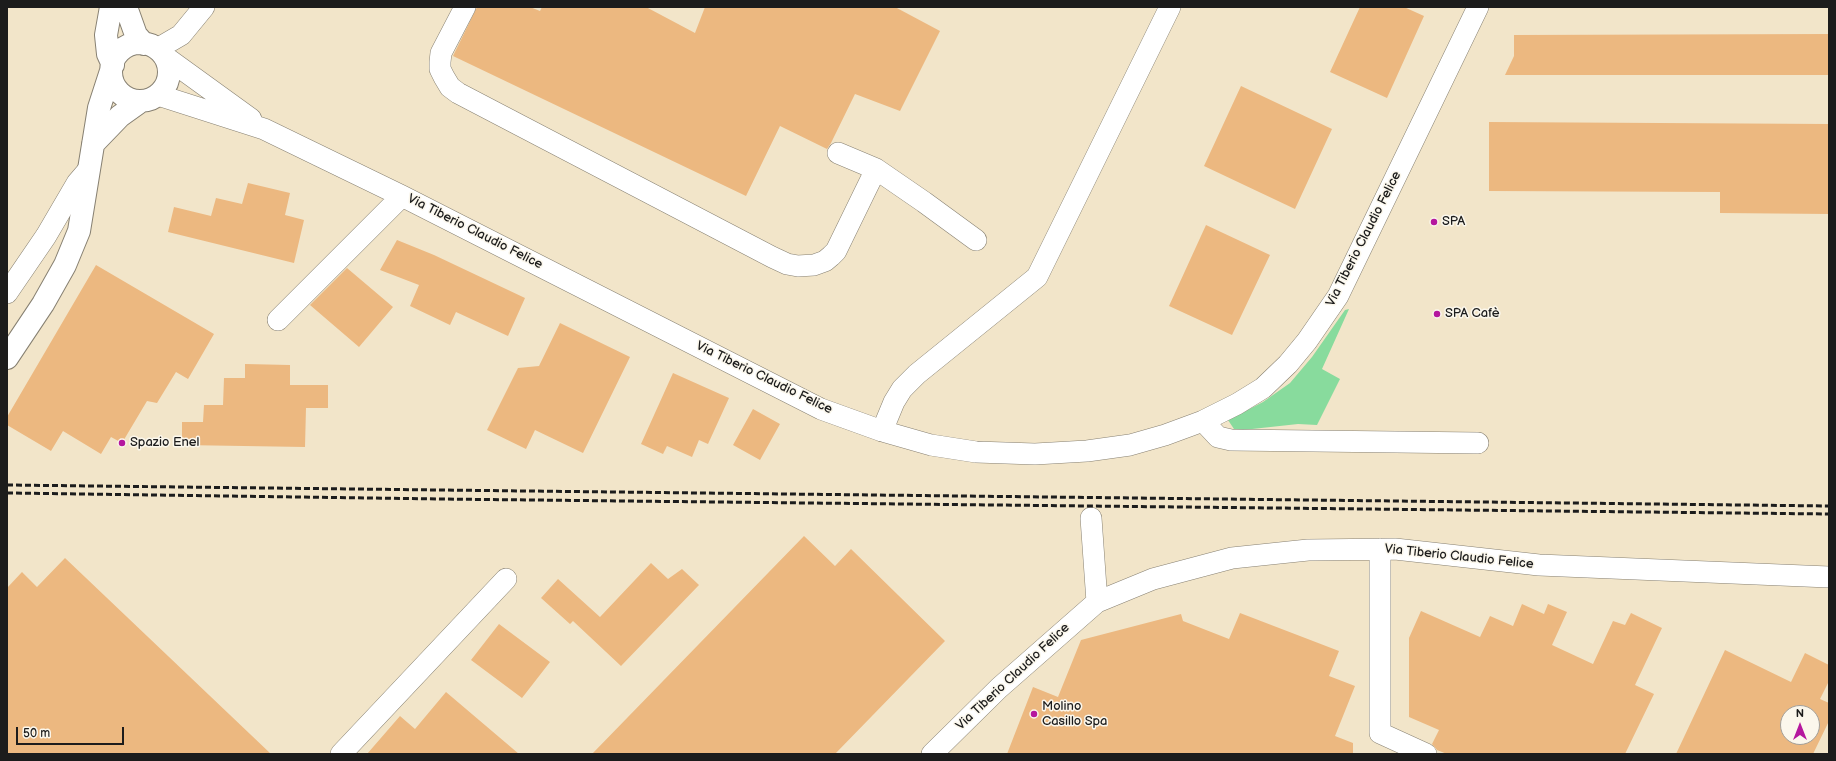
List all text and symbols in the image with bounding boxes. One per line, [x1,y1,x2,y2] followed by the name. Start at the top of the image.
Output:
[1323,169,1405,309] street label: Via Tiberio Claudio Felice
[405,191,545,273] street label: Via Tiberio Claudio Felice
[1442,214,1465,230] place label: SPA
[1429,217,1439,227] marker: SPA
[1445,306,1500,322] place label: SPA Cafè
[1432,309,1442,319] marker: SPA Cafè
[693,338,835,418] street label: Via Tiberio Claudio Felice
[130,435,199,451] place label: Spazio Enel
[117,438,127,448] marker: Spazio Enel
[1384,541,1534,573] street label: Via Tiberio Claudio Felice
[953,620,1073,734] street label: Via Tiberio Claudio Felice
[1042,699,1107,730] place label: Molino Casillo Spa
[1780,705,1820,745] north arrow
[1796,707,1804,720] text: N
[1029,709,1039,719] marker: Molino Casillo Spa
[18,719,126,745] scale bar
[23,726,50,741] text: 50 m

